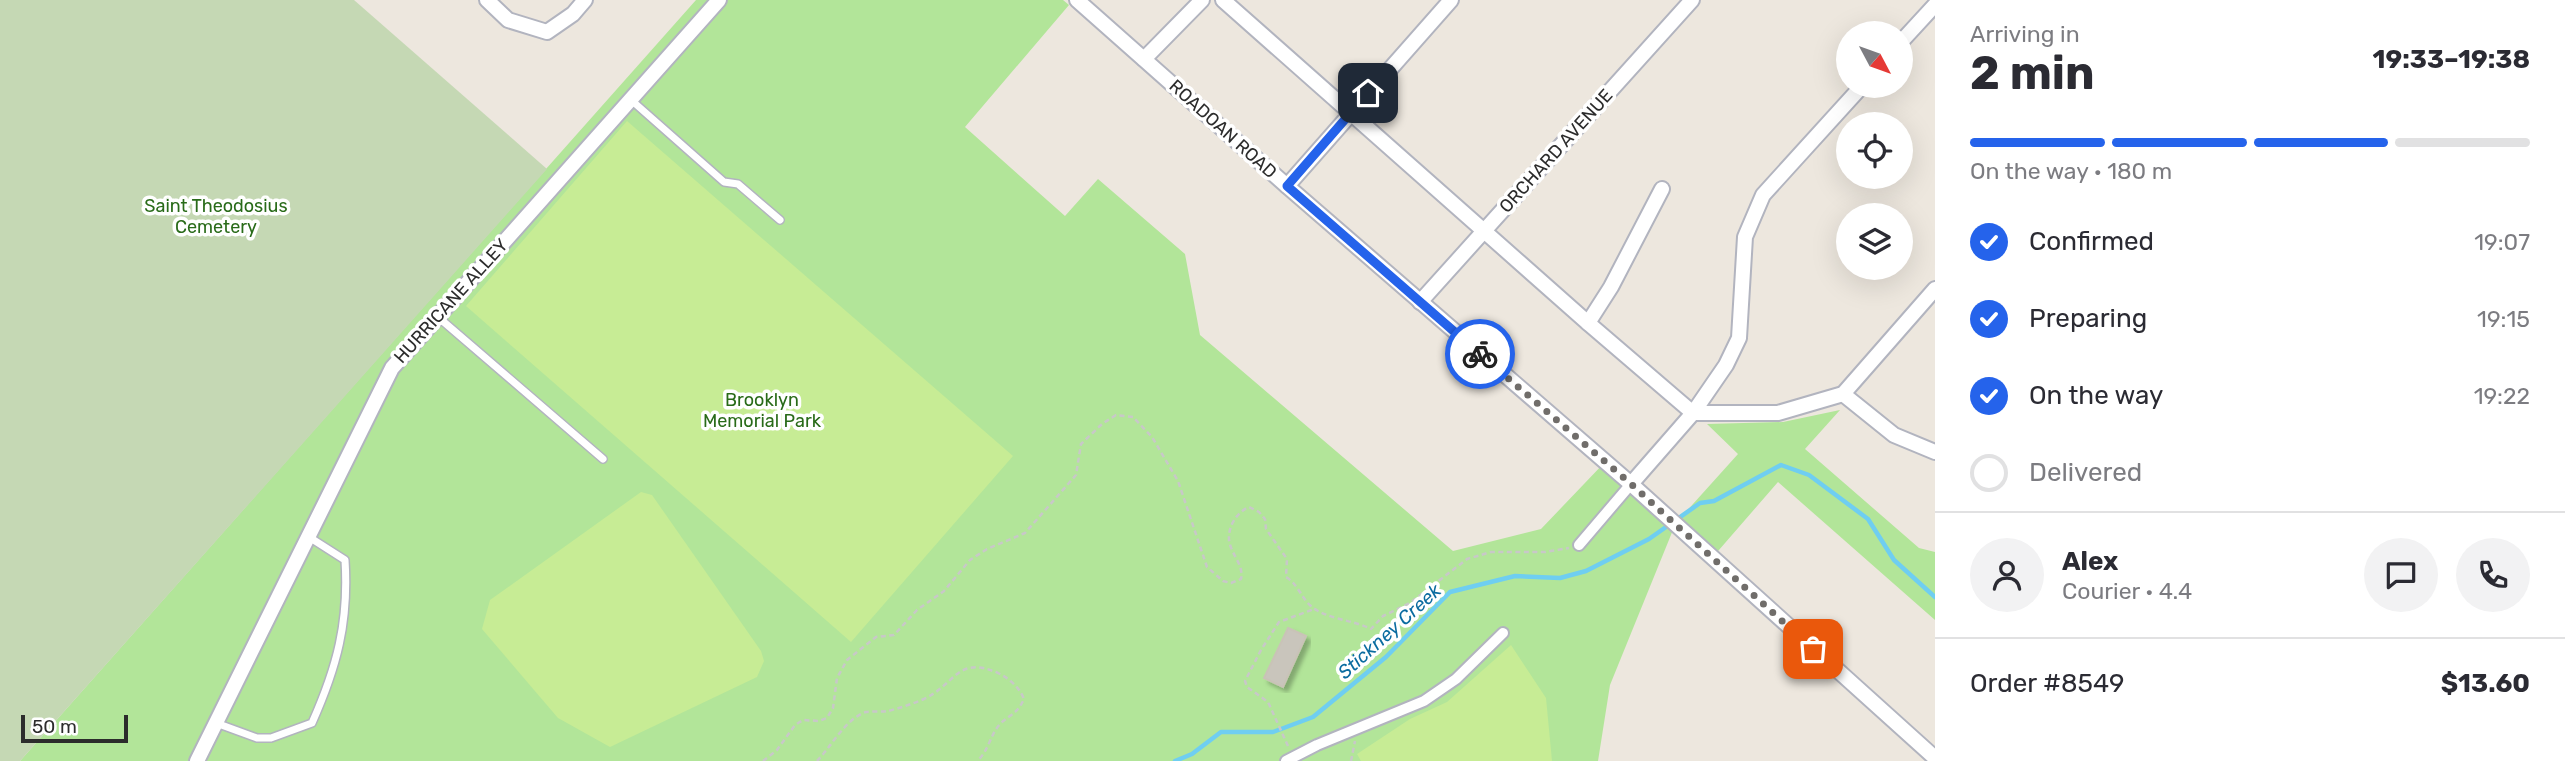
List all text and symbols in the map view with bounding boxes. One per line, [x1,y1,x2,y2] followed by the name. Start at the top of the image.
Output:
[1970,20,2080,48] text: Arriving in
[1836,21,1913,98] north arrow
[1836,21,1913,280] map controls
[2373,44,2530,75] text: 19:33–19:38
[1970,46,2095,101] text: 2 min
[1338,63,1398,123] pin
[1349,74,1387,112] icon: home
[1165,75,1281,183] street label: ROADOAN ROAD
[1495,85,1617,217] street label: ORCHARD AVENUE
[1836,112,1913,189] button: locate
[1970,157,2172,185] text: On the way · 180 m
[144,195,288,238] park label: Saint Theodosius Cemetery
[1836,203,1913,280] button: layers
[1970,223,2008,261] icon: check
[2029,226,2154,257] text: Confirmed
[2474,228,2530,256] text: 19:07
[389,234,513,368] street label: HURRICANE ALLEY
[1970,300,2008,338] icon: check
[2029,303,2147,334] text: Preparing
[2477,305,2530,333] text: 19:15
[1445,319,1515,389] courier
[1461,335,1499,373] icon: bike
[1970,377,2008,415] icon: check
[2029,380,2163,411] text: On the way
[2474,382,2530,410] text: 19:22
[703,389,822,432] park label: Brooklyn Memorial Park
[2029,457,2142,488] text: Delivered
[1970,538,2044,612] button: person
[2364,538,2438,612] button: chat
[2456,538,2530,612] button: phone
[2062,546,2118,577] text: Alex
[2062,577,2192,605] text: Courier · 4.4
[1333,579,1446,684] water label: Stickney Creek
[1783,619,1843,679] pin
[1794,630,1832,668] icon: bag
[1970,668,2124,699] text: Order #8549
[2441,668,2530,699] text: $13.60
[21,712,128,744] scale bar
[32,715,77,738] text: 50 m

